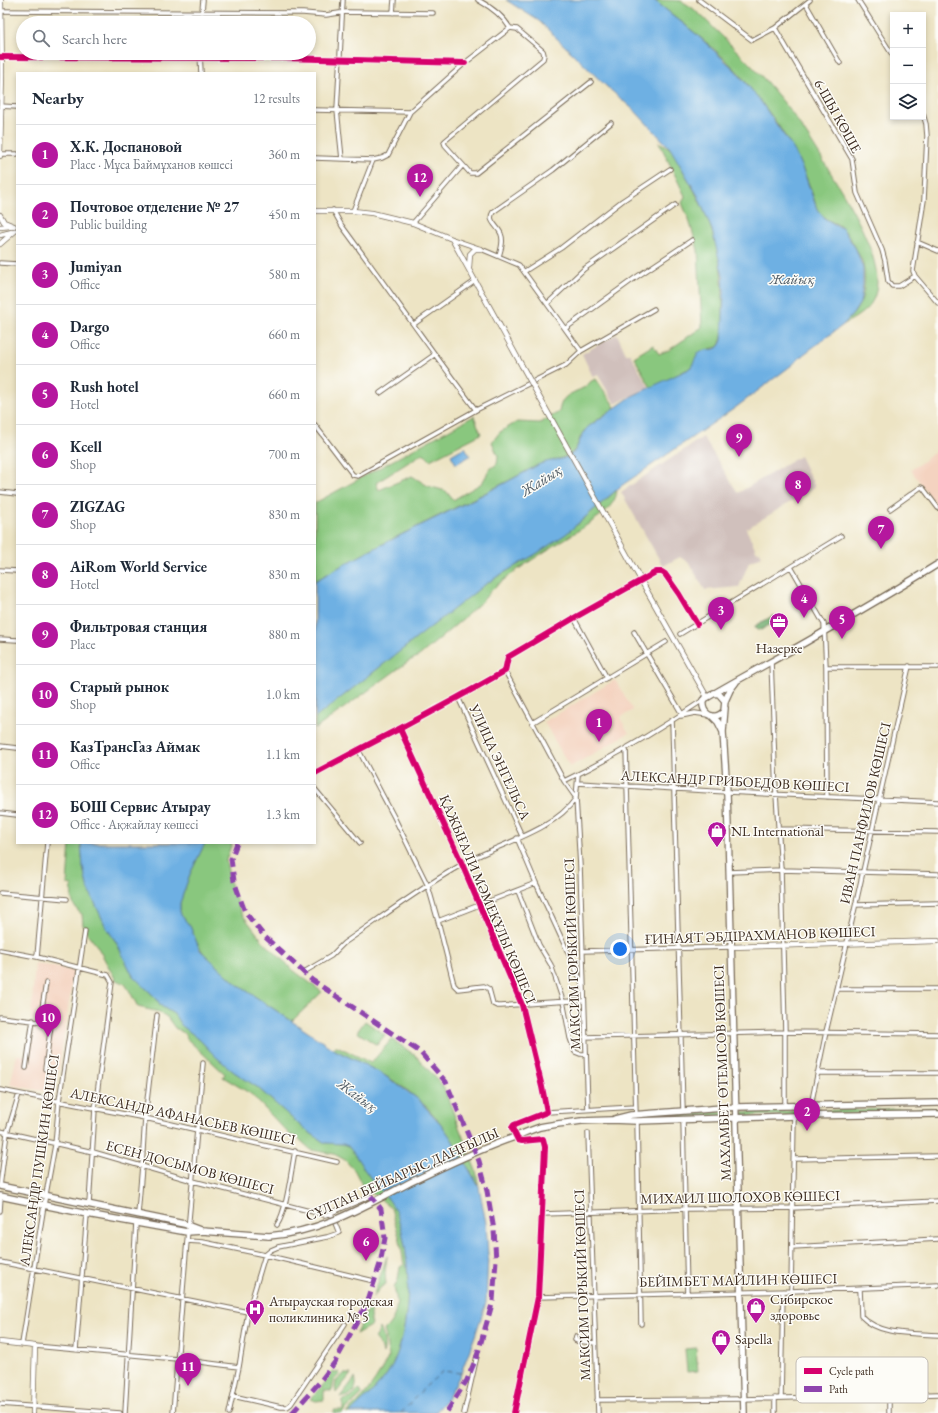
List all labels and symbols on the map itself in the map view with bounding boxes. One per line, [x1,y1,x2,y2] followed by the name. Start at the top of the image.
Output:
[810,76,866,156] street label: 6-ШЫ КӨШЕ
[407,164,433,197] pin: 12
[768,269,815,288] water label: Жайық
[726,424,752,457] pin: 9
[515,460,566,501] water label: Жайық
[785,471,811,504] pin: 8
[868,516,894,549] pin: 7
[791,585,817,618] pin: 4
[708,597,734,630] pin: 3
[829,606,855,639] pin: 5
[768,611,790,639] office icon: Назерке
[756,639,803,657] place label: Назерке
[465,700,535,823] street label: УЛИЦА ЭНГЕЛЬСА
[586,709,612,742] pin: 1
[835,720,895,906] street label: ИВАН ПАНФИЛОВ КӨШЕСІ
[619,766,850,796] street label: АЛЕКСАНДР ГРИБОЕДОВ КӨШЕСІ
[436,792,540,1006] street label: ҚАЖЫҒАЛИ МӘМЕКҰЛЫ КӨШЕСІ
[706,820,728,848] shop icon: NL International
[731,822,824,840] place label: NL International
[560,858,584,1050] street label: МАКСИМ ГОРЬКИЙ КӨШЕСІ
[644,922,876,948] street label: ҒИНАЯТ ӘБДІРАХМАНОВ КӨШЕСІ
[610,939,630,959] your location
[709,965,735,1181] street label: МАХАМБЕТ ӨТЕМІСОВ КӨШЕСІ
[35,1004,61,1037] pin: 10
[15,1053,63,1268] street label: АЛЕКСАНДР ПУШКИН КӨШЕСІ
[333,1073,382,1117] water label: Жайық
[68,1083,298,1149] street label: АЛЕКСАНДР АФАНАСЬЕВ КӨШЕСІ
[794,1098,820,1131] pin: 2
[303,1123,501,1225] street label: СҰЛТАН БЕЙБАРЫС ДАҢҒЫЛЫ
[104,1136,276,1198] street label: ЕСЕН ДОСЫМОВ КӨШЕСІ
[640,1186,840,1208] street label: МИХАИЛ ШОЛОХОВ КӨШЕСІ
[570,1189,594,1381] street label: МАКСИМ ГОРЬКИЙ КӨШЕСІ
[353,1228,379,1261] pin: 6
[639,1269,838,1291] street label: БЕЙІМБЕТ МАЙЛИН КӨШЕСІ
[770,1290,833,1324] place label: Сибирское здоровье
[268,1292,393,1326] place label: Атырауская городская поликлиника № 5
[745,1296,767,1324] shop icon: Сибирское здоровье
[244,1298,266,1326] hospital icon: Атырауская городская поликлиника № 5
[710,1328,732,1356] shop icon: Sapella
[735,1330,773,1348] place label: Sapella
[175,1353,201,1386] pin: 11
[796,1357,928,1403] legend
[829,1364,874,1378] text: Cycle path
[829,1382,848,1396] text: Path

